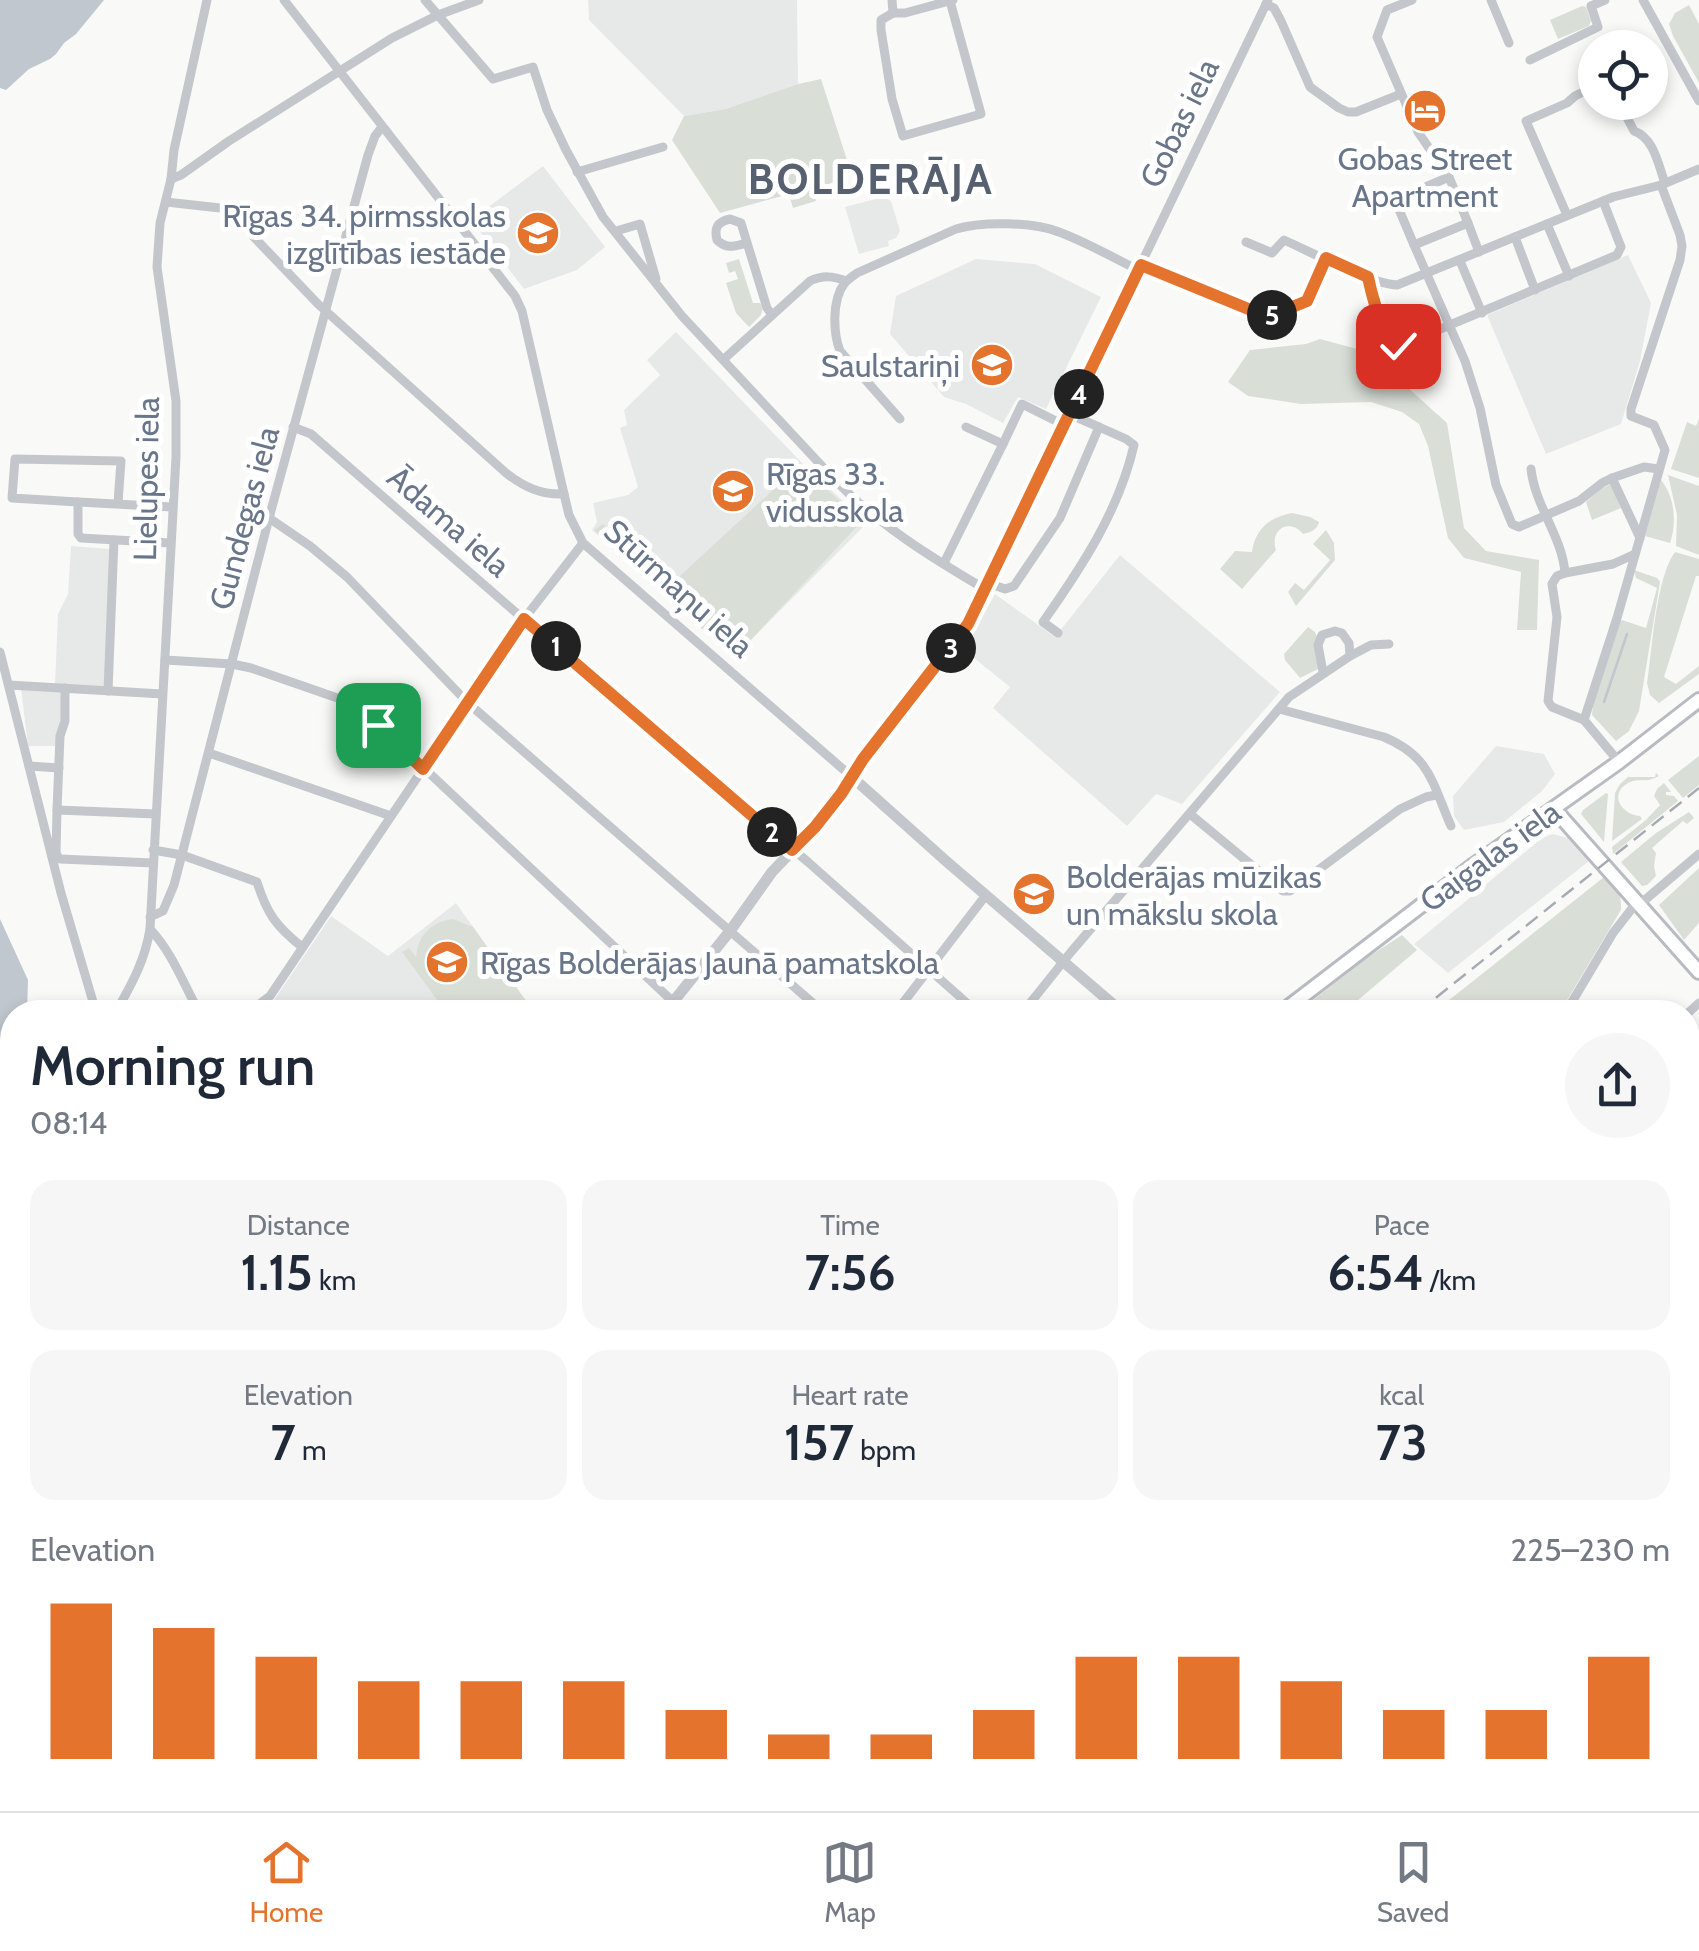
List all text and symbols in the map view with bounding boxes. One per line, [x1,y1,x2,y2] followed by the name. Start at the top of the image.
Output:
[1578,30,1668,120] map controls
[1578,30,1668,120] button: locate
[1131,52,1227,194] street label: Gobas iela
[1402,88,1448,134] hotel icon: Gobas Street Apartment
[1338,139,1513,215] place label: Gobas Street Apartment
[748,153,994,205] district label: BOLDERĀJA
[222,196,506,272] place label: Rīgas 34. pirmsskolas izglītības iestāde
[515,210,561,256] school or university icon: Rīgas 34. pirmsskolas izglītības iestāde
[1247,290,1297,340] pin: 5
[1264,298,1280,332] text: 5
[1356,304,1441,389] pin
[1371,319,1426,374] icon: check
[969,342,1015,388] school or university icon: Saulstariņi
[821,346,960,387] place label: Saulstariņi
[1054,369,1104,419] pin: 4
[1070,377,1088,411] text: 4
[125,396,167,561] street label: Lielupes iela
[201,422,287,614] street label: Gundegas iela
[766,454,904,530] place label: Rīgas 33. vidusskola
[380,457,519,585] street label: Ādama iela
[710,468,756,514] school or university icon: Rīgas 33. vidusskola
[595,511,762,667] street label: Stūrmaņu iela
[531,621,581,671] pin: 1
[926,623,976,673] pin: 3
[551,629,561,663] text: 1
[943,631,959,665] text: 3
[336,683,421,768] pin
[351,698,406,753] icon: arrive
[1412,792,1568,920] street label: Gaigalas iela
[747,807,797,857] pin: 2
[765,815,779,849] text: 2
[1066,857,1322,933] place label: Bolderājas mūzikas un mākslu skola
[1011,871,1057,917] school or university icon: Bolderājas mūzikas un mākslu skola
[424,939,470,985] school or university icon: Rīgas Bolderājas Jaunā pamatskola
[480,943,940,982] place label: Rīgas Bolderājas Jaunā pamatskola
[30,1032,315,1099] text: Morning run
[1565,1033,1670,1138] button: share
[30,1103,107,1142] text: 08:14
[247,1208,350,1242] text: Distance
[820,1208,880,1242] text: Time
[1374,1208,1430,1242] text: Pace
[240,1242,313,1303] text: 1.15
[804,1242,896,1303] text: 7:56
[1327,1242,1424,1303] text: 6:54
[313,1263,356,1297] text: km
[1424,1263,1476,1297] text: /km
[244,1378,353,1412] text: Elevation
[791,1378,909,1412] text: Heart rate
[1379,1378,1424,1412] text: kcal
[270,1412,296,1473] text: 7
[784,1412,854,1473] text: 157
[1375,1412,1428,1473] text: 73
[296,1433,326,1467] text: m
[854,1433,916,1467] text: bpm
[30,1530,155,1569] text: Elevation
[1511,1530,1670,1569] text: 225–230 m
[250,1835,323,1929] tab: Home
[822,1835,877,1929] tab: Map
[1377,1835,1449,1929] tab: Saved

